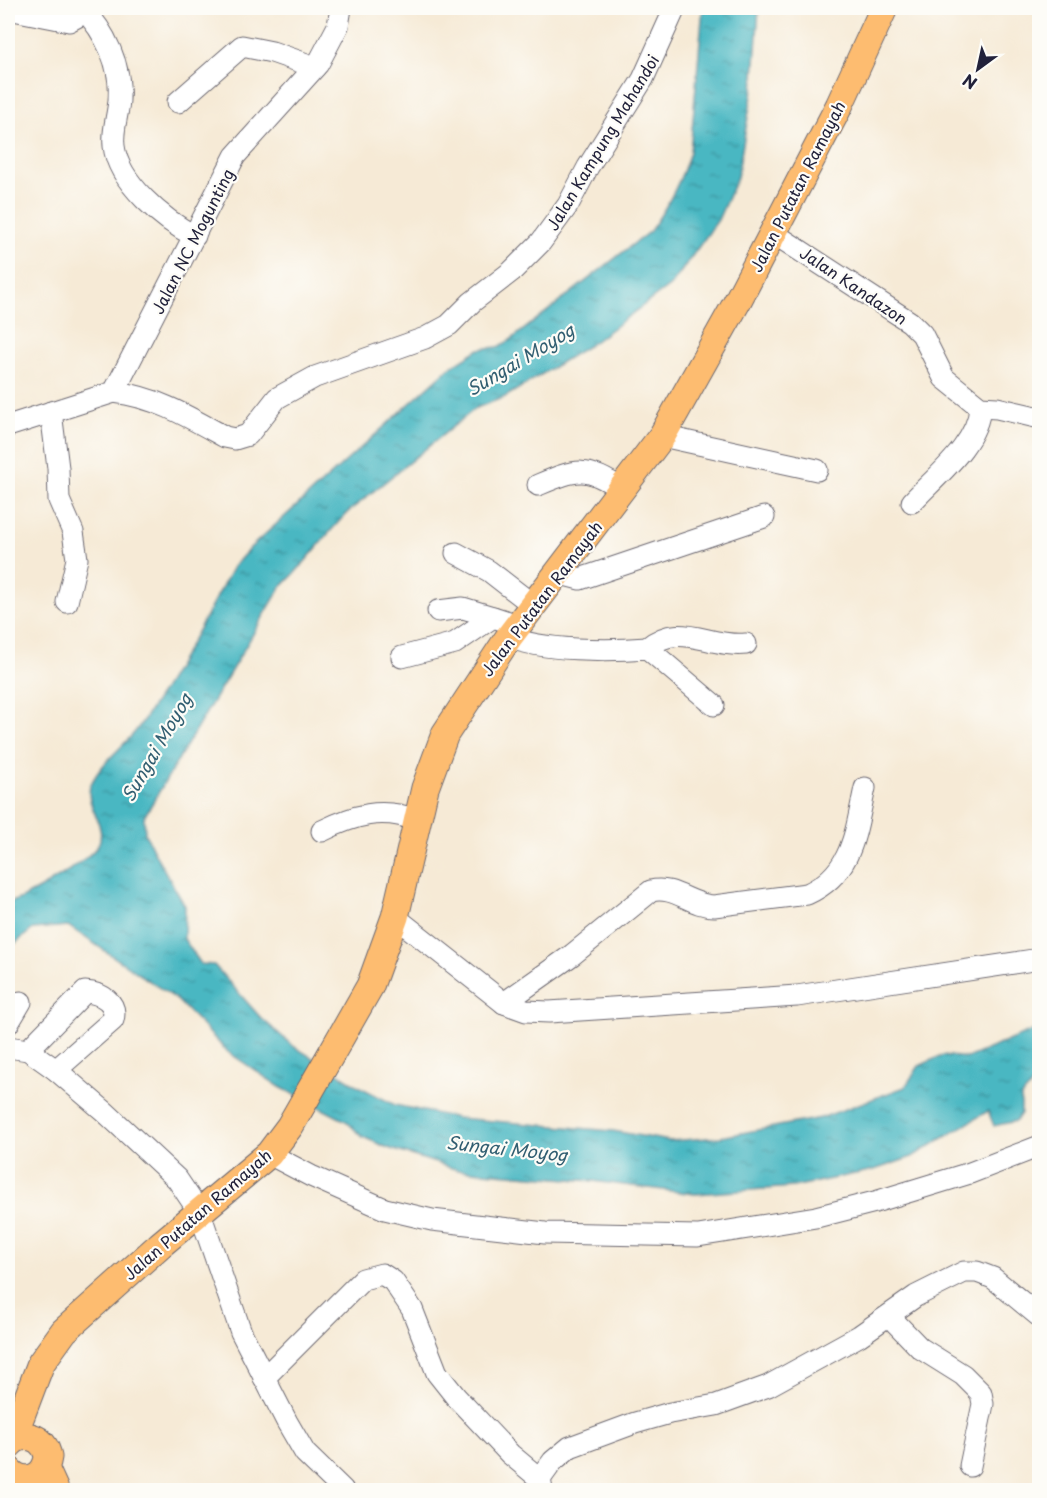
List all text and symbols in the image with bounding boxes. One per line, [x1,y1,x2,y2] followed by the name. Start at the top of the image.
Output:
[948,39,1008,99] north arrow
[540,49,664,235] street label: Jalan Kampung Mahandoi
[957,69,981,96] text: N
[743,96,851,276] street label: Jalan Putatan Ramayah
[145,164,239,318] street label: Jalan NC Mogunting
[796,240,912,330] street label: Jalan Kandazon
[461,316,580,402] water label: Sungai Moyog
[475,515,607,681] street label: Jalan Putatan Ramayah
[114,687,198,806] water label: Sungai Moyog
[445,1128,570,1168] water label: Sungai Moyog
[118,1143,276,1285] street label: Jalan Putatan Ramayah

